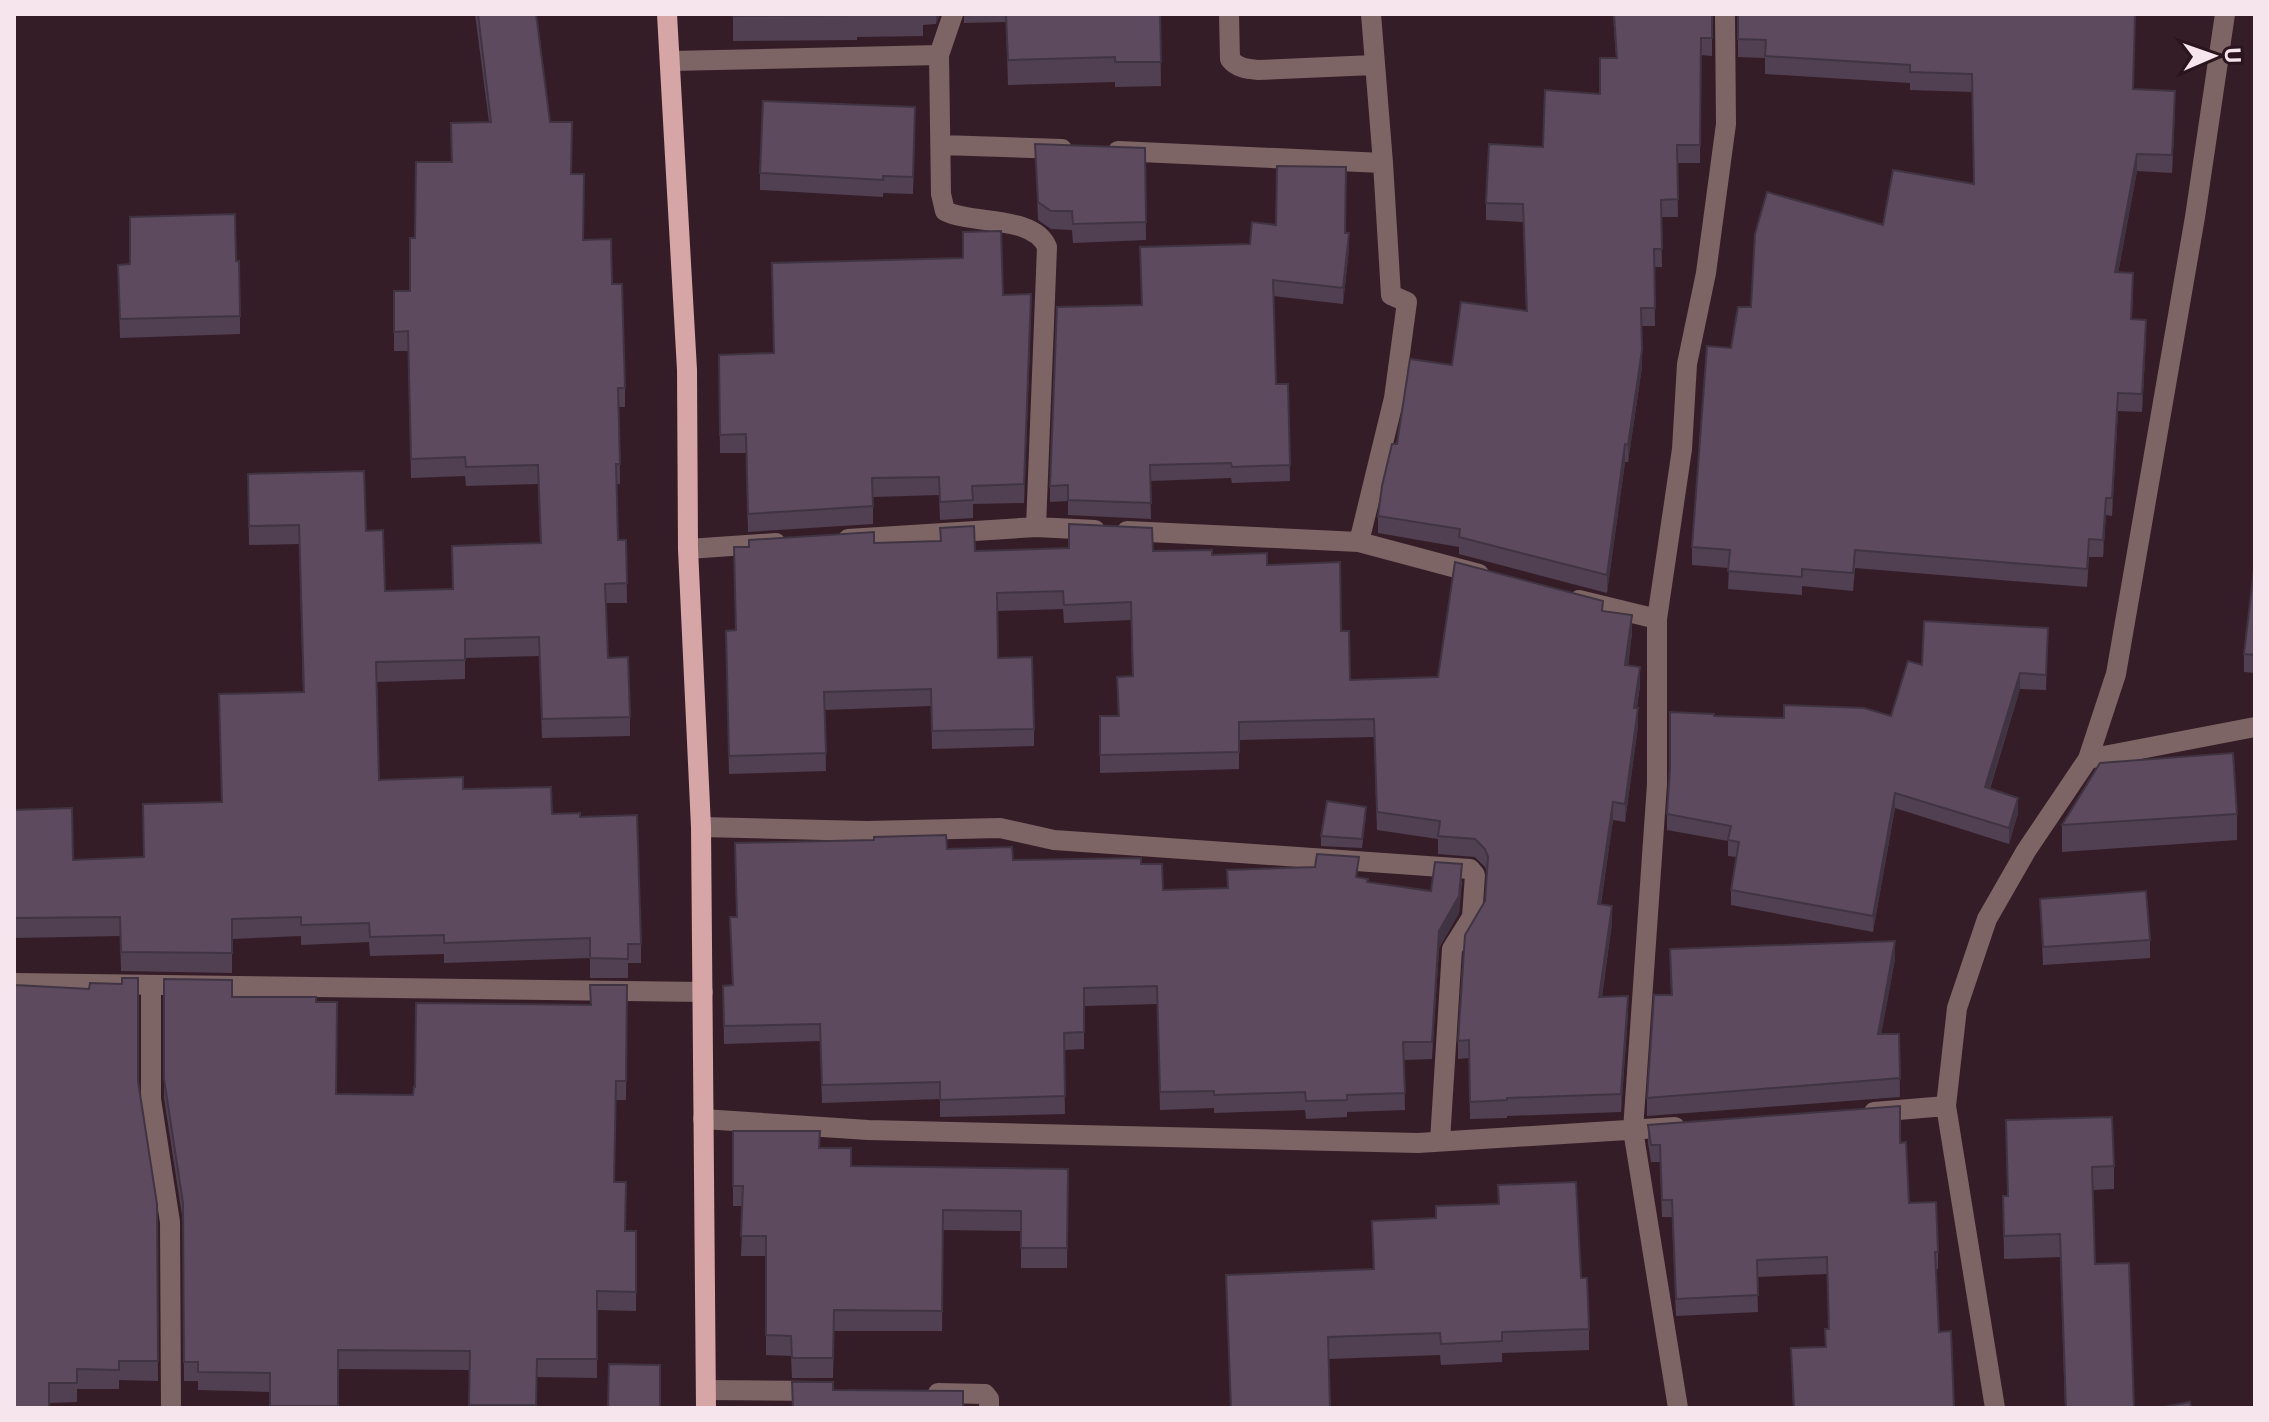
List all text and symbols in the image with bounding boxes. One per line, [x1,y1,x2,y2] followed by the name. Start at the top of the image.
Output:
[2173,16,2253,96] north arrow
[2219,46,2249,64] text: U

